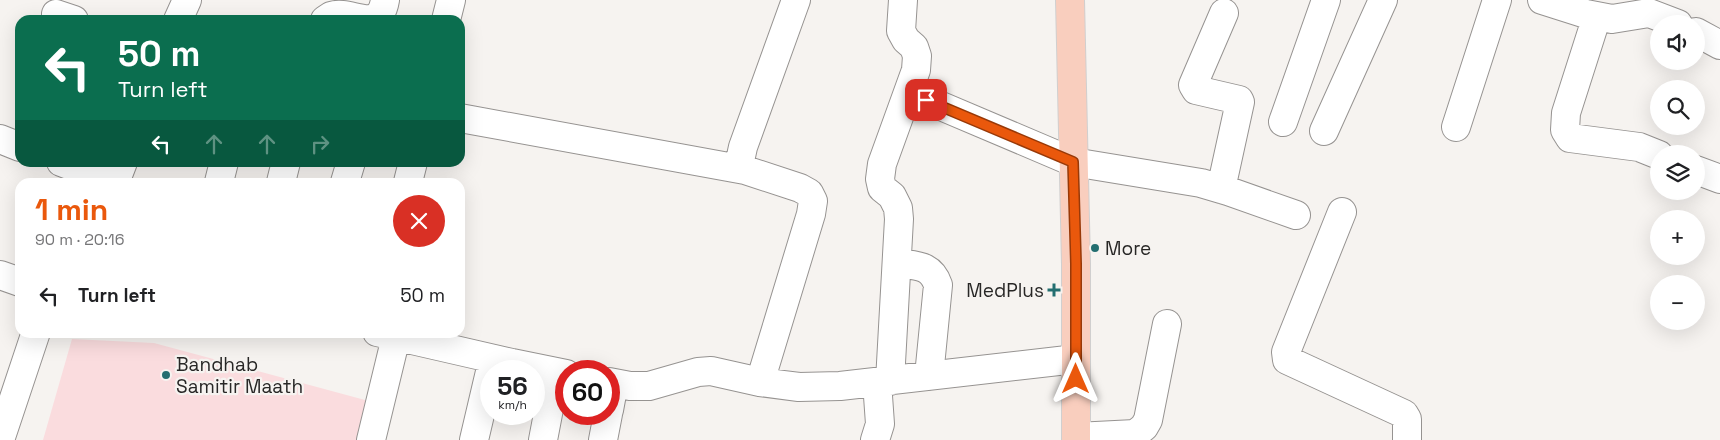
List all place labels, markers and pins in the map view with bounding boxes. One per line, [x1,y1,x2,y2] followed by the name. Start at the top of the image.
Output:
[905,79,947,121] pin
[1105,236,1151,261] place label: More
[1089,242,1101,254] marker: More
[966,278,1044,303] place label: MedPlus
[1048,284,1060,296] marker: MedPlus
[176,352,303,399] place label: Bandhab Samitir Maath
[160,369,172,381] marker: Bandhab Samitir Maath

